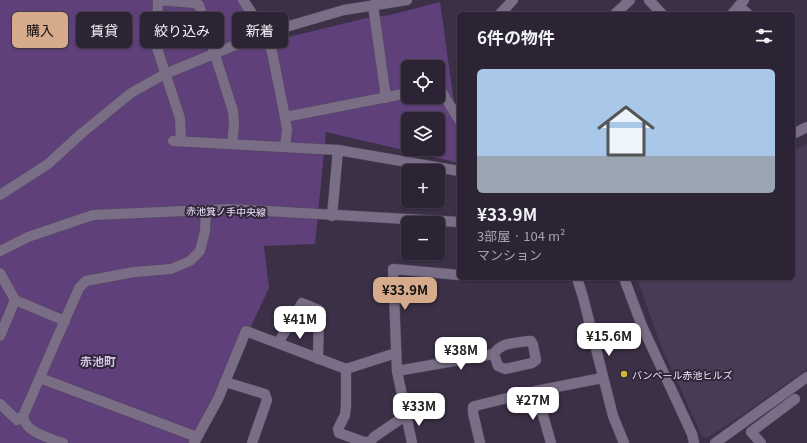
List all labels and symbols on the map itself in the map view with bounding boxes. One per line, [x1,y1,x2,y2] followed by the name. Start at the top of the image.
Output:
[186,203,266,219] street label: 赤池箕ノ手中央線
[372,277,438,311] pin: ¥33.9M
[276,306,324,340] pin: ¥41M
[576,323,642,357] pin: ¥15.6M
[437,337,485,371] pin: ¥38M
[80,352,116,369] district label: 赤池町
[632,367,733,382] place label: バンベール赤池ヒルズ
[619,369,629,379] marker: バンベール赤池ヒルズ
[509,387,557,421] pin: ¥27M
[395,393,443,427] pin: ¥33M

